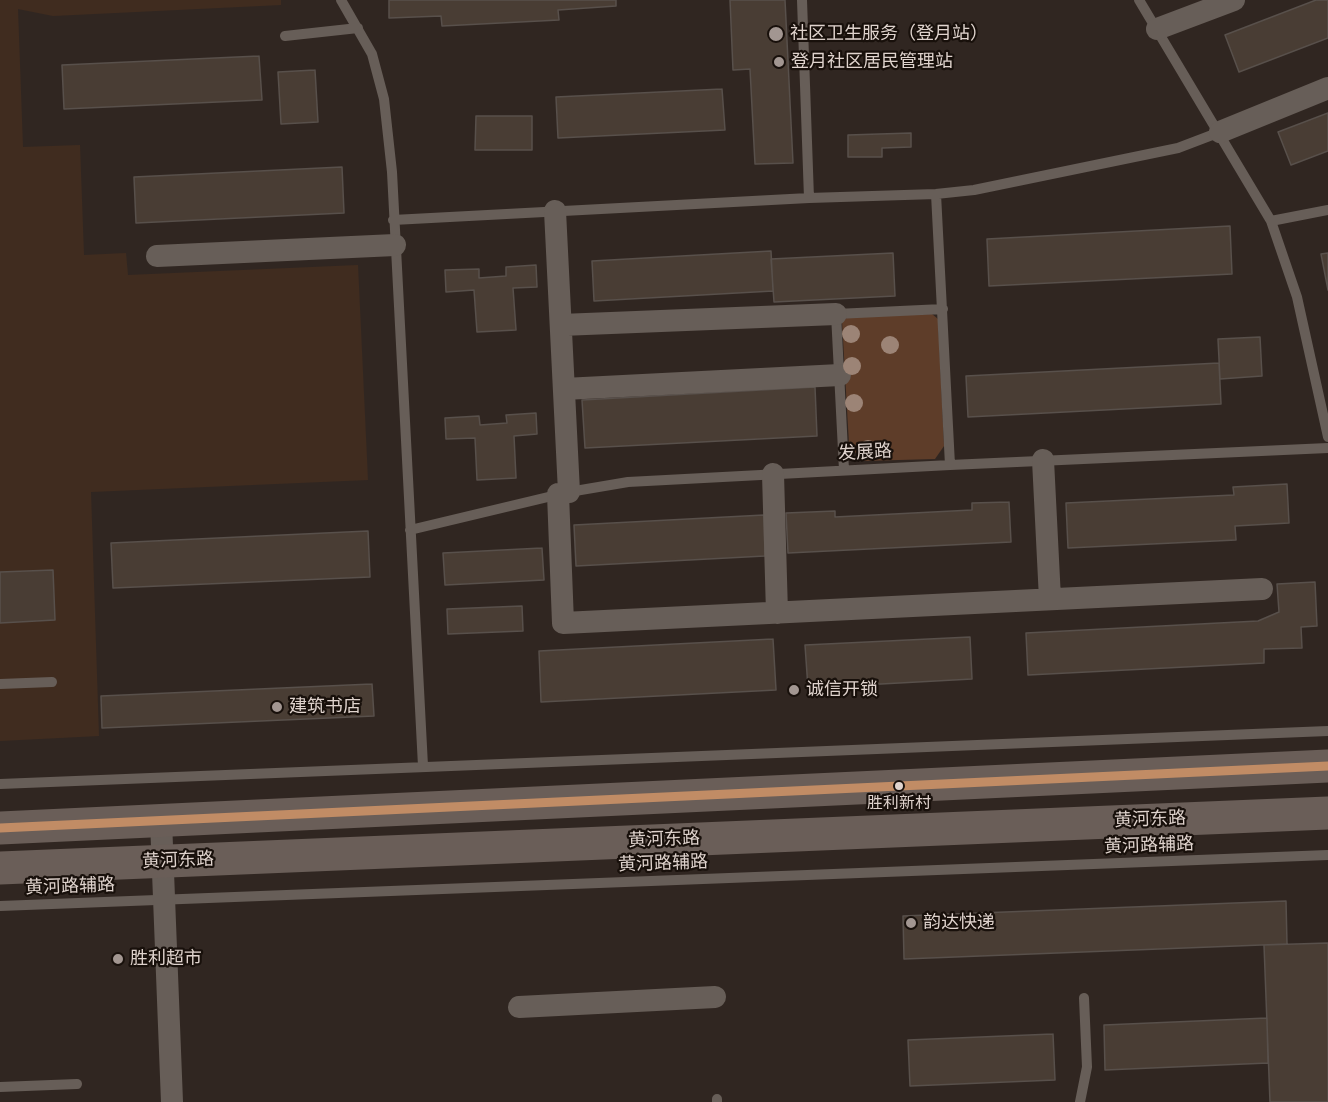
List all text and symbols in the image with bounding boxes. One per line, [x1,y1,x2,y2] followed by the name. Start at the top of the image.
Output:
[790,23,988,45] place label: 社区卫生服务（登月站）
[767,25,785,43] marker: 社区卫生服务（登月站）
[791,51,953,73] place label: 登月社区居民管理站
[772,55,786,69] marker: 登月社区居民管理站
[837,441,893,465] street label: 发展路
[806,679,878,701] place label: 诚信开锁
[787,683,801,697] marker: 诚信开锁
[289,696,361,718] place label: 建筑书店
[270,700,284,714] marker: 建筑书店
[893,780,905,792] marker: 胜利新村
[867,794,931,814] place label: 胜利新村
[1114,808,1186,832] street label: 黄河东路
[628,828,700,852] street label: 黄河东路
[1104,834,1194,858] street label: 黄河路辅路
[142,849,214,873] street label: 黄河东路
[618,852,708,876] street label: 黄河路辅路
[25,875,115,899] street label: 黄河路辅路
[923,912,995,934] place label: 韵达快递
[904,916,918,930] marker: 韵达快递
[130,948,202,970] place label: 胜利超市
[111,952,125,966] marker: 胜利超市

